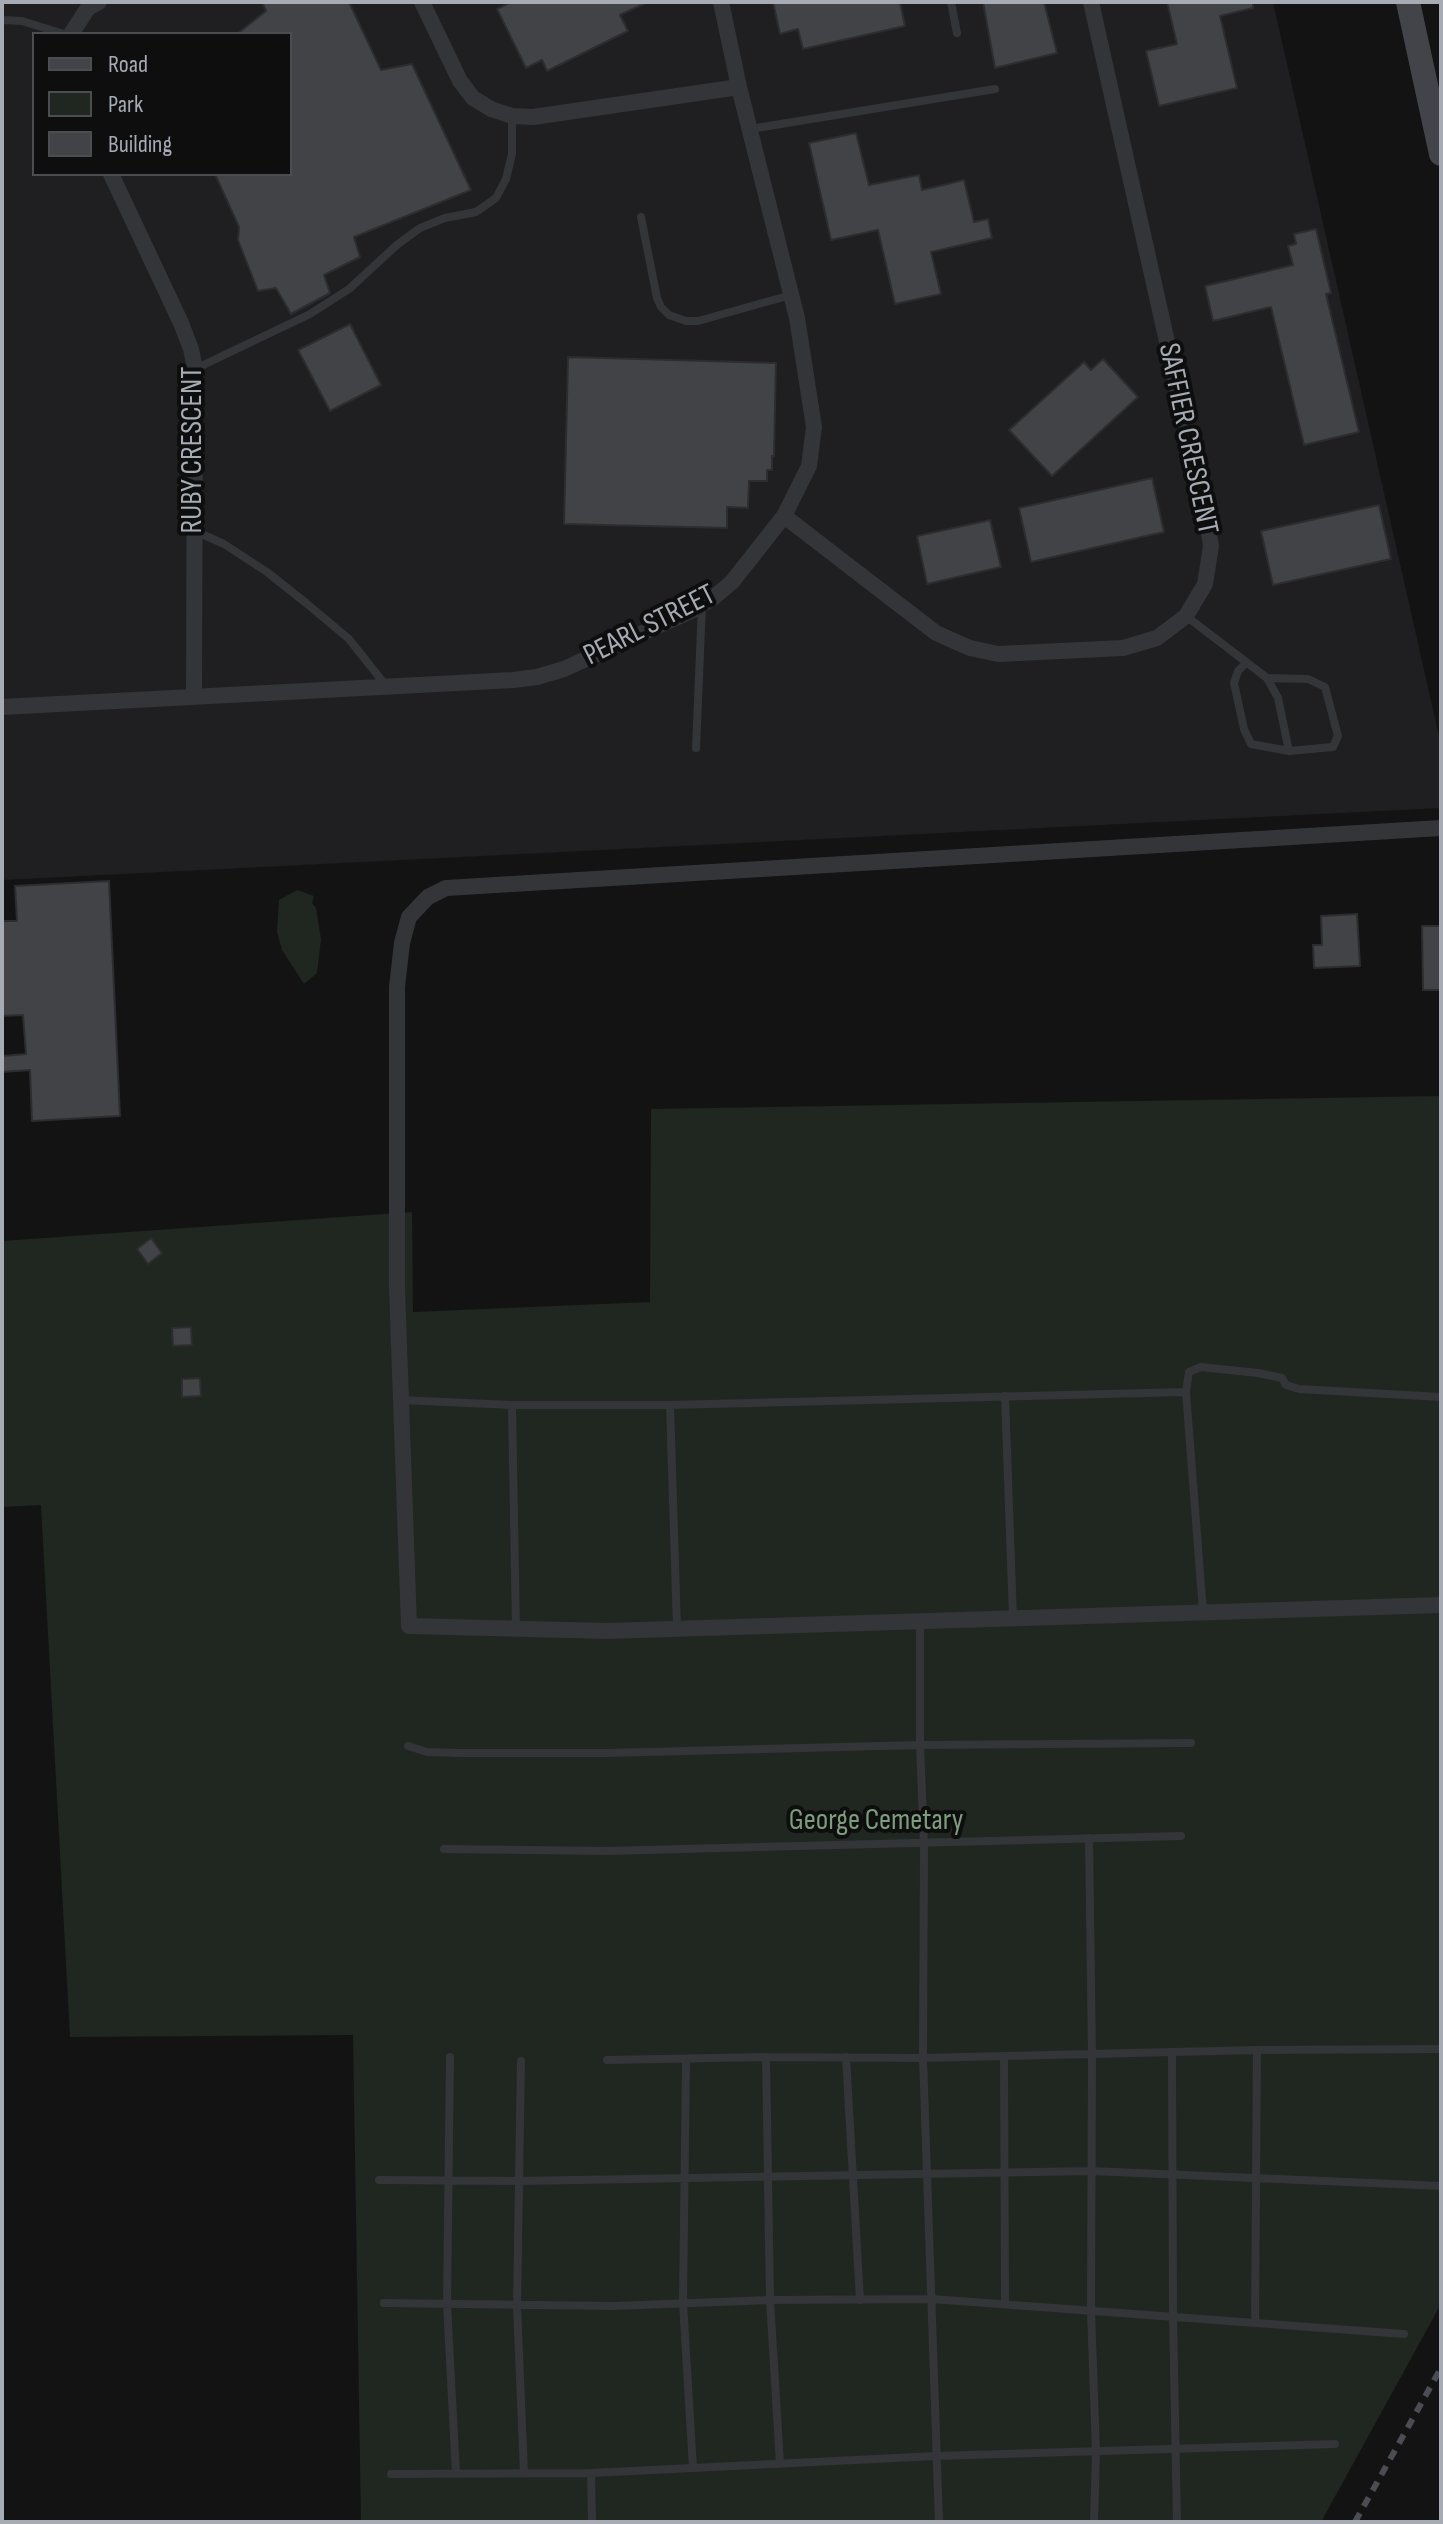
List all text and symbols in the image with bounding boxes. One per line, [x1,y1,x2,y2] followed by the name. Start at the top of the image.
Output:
[32,32,292,176] legend
[108,50,148,79] text: Road
[108,90,143,119] text: Park
[108,130,172,159] text: Building
[1149,340,1225,538] street label: SAFFIER CRESCENT
[175,367,211,533] street label: RUBY CRESCENT
[578,578,722,674] street label: PEARL STREET
[789,1803,963,1839] park label: George Cemetary

